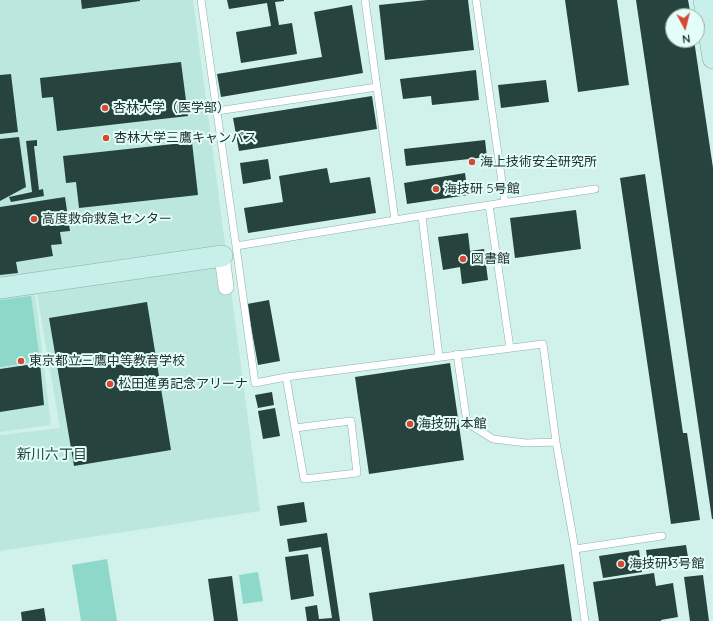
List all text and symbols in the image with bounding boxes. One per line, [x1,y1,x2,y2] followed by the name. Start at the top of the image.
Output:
[665,8,705,48] north arrow
[681,31,691,46] text: N
[113,100,230,116] place label: 杏林大学（医学部）
[100,103,110,113] marker: 杏林大学（医学部）
[114,130,257,146] place label: 杏林大学三鷹キャンパス
[101,133,111,143] marker: 杏林大学三鷹キャンパス
[480,154,597,170] place label: 海上技術安全研究所
[467,157,477,167] marker: 海上技術安全研究所
[444,181,520,197] place label: 海技研 5号館
[431,184,441,194] marker: 海技研 5号館
[42,211,172,227] place label: 高度救命救急センター
[29,214,39,224] marker: 高度救命救急センター
[471,251,510,267] place label: 図書館
[458,254,468,264] marker: 図書館
[29,353,185,369] place label: 東京都立三鷹中等教育学校
[16,356,26,366] marker: 東京都立三鷹中等教育学校
[118,376,248,392] place label: 松田進勇記念アリーナ
[105,379,115,389] marker: 松田進勇記念アリーナ
[418,416,487,432] place label: 海技研 本館
[405,419,415,429] marker: 海技研 本館
[17,447,87,463] district label: 新川六丁目
[629,556,704,572] place label: 海技研 3号館
[616,559,626,569] marker: 海技研 3号館

